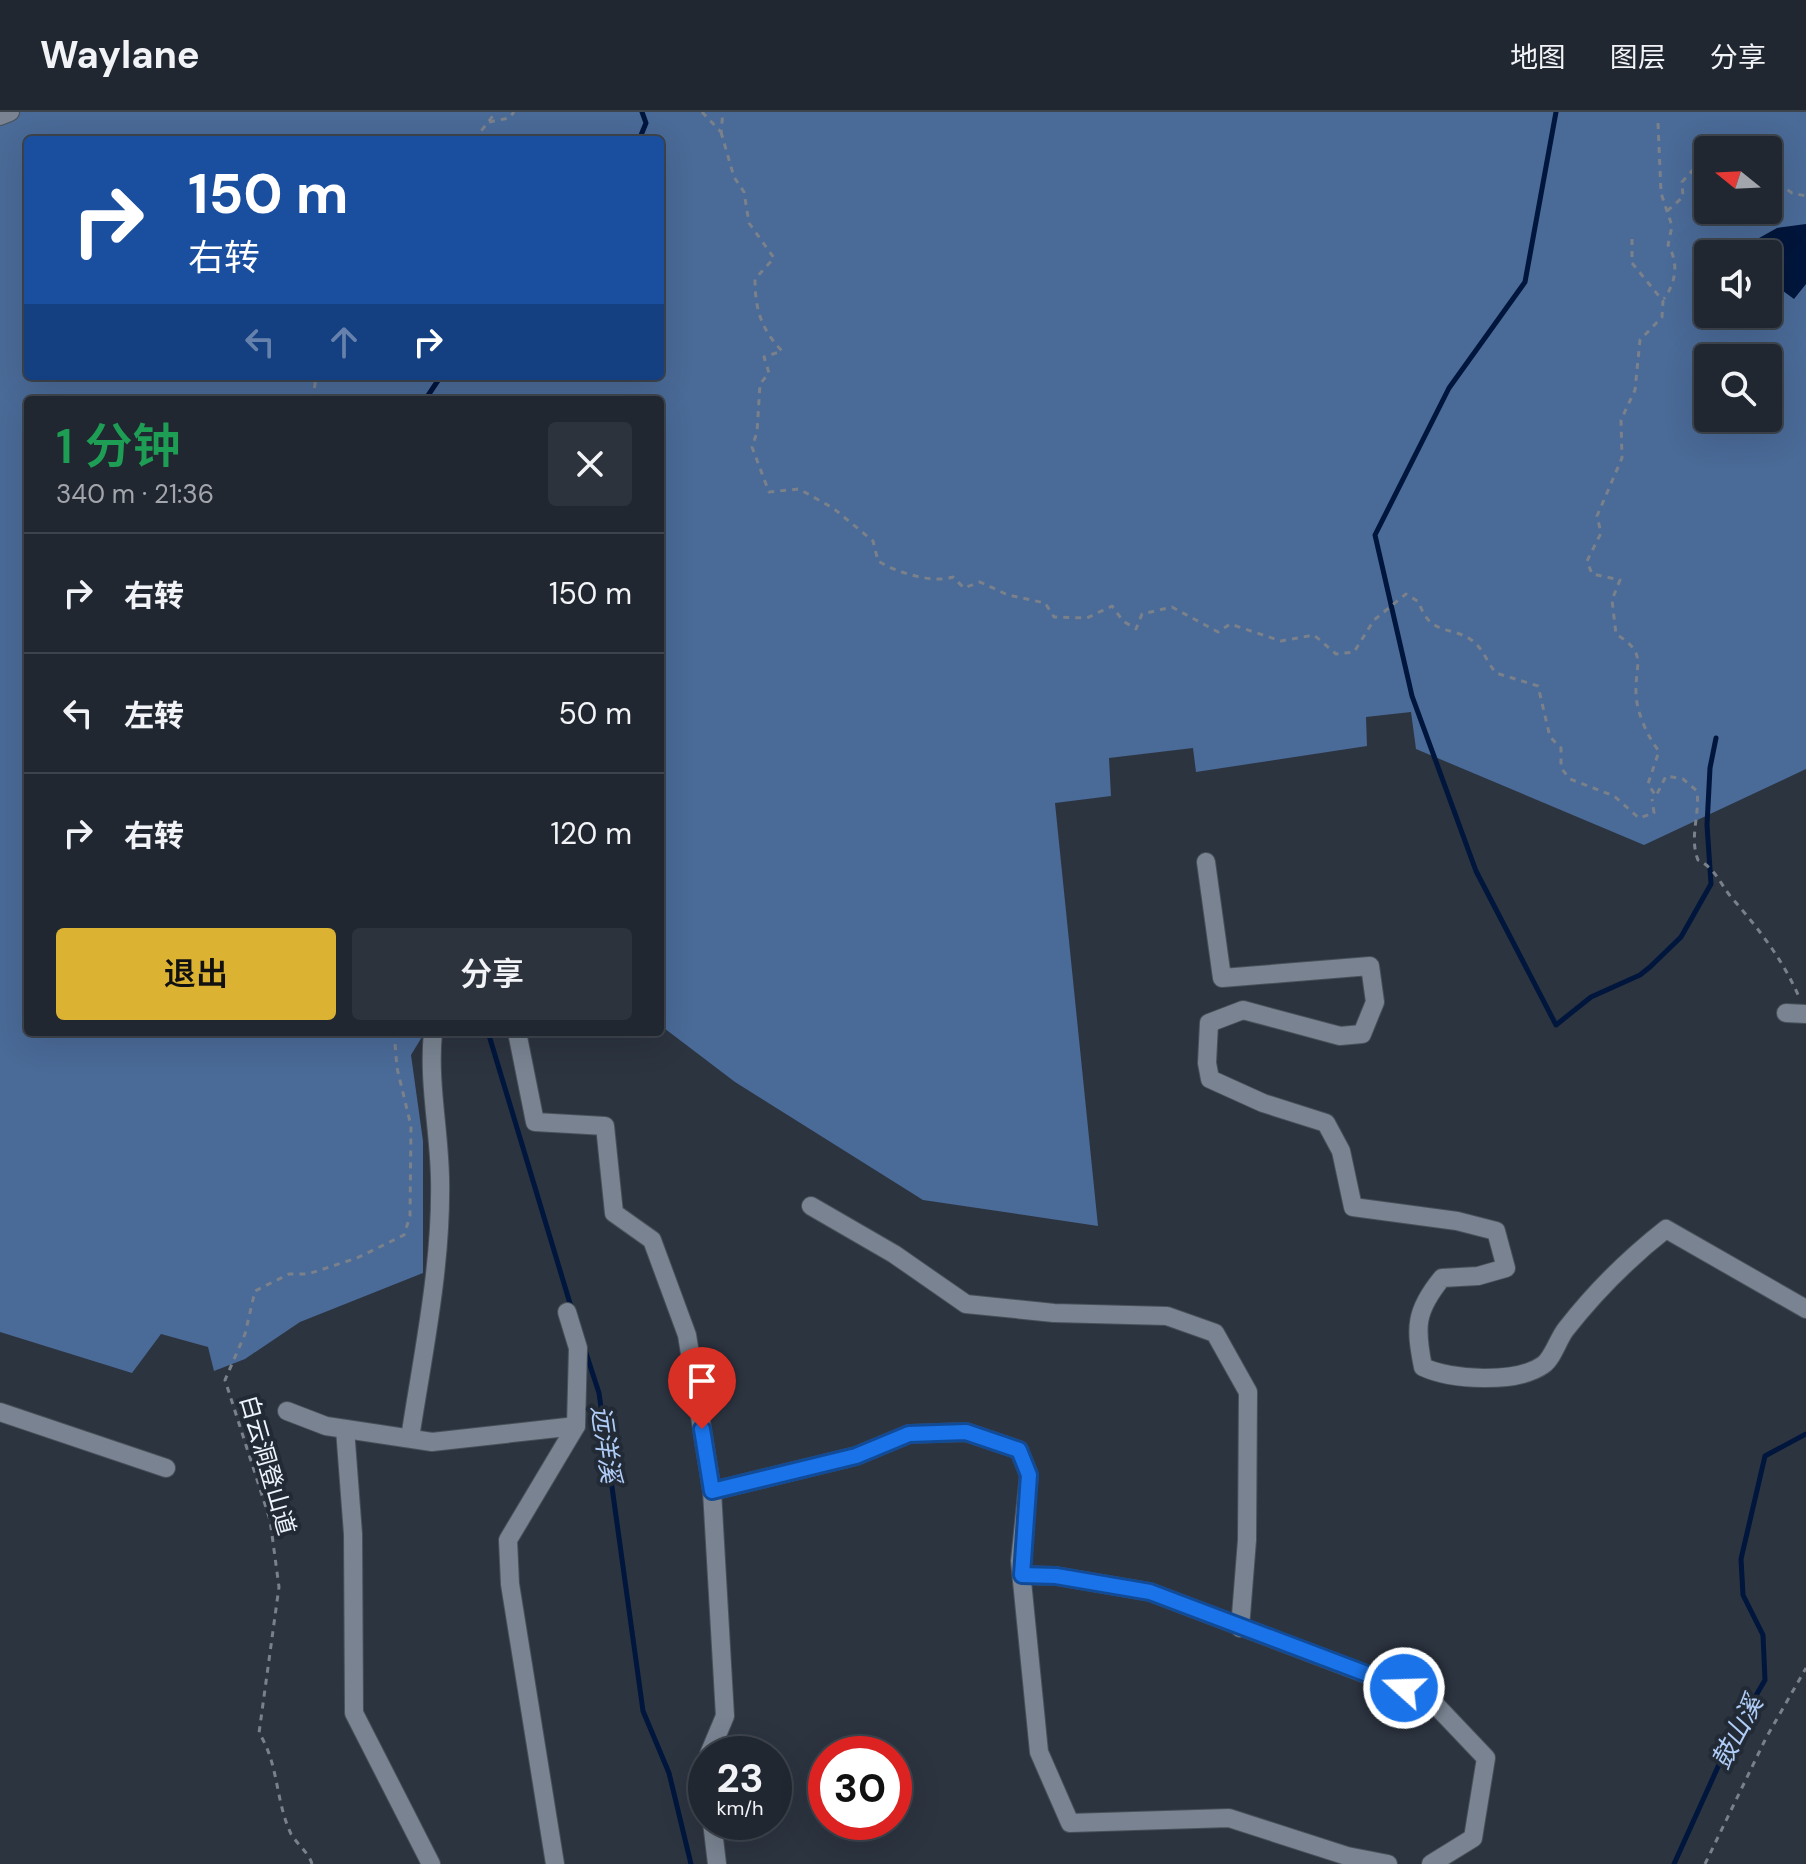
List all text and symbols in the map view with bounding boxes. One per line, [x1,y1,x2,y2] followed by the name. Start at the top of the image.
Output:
[40,30,200,80] text: Waylane
[1510,39,1566,76] text: 地图
[1610,39,1666,76] text: 图层
[1710,39,1766,76] text: 分享
[1694,136,1782,224] north arrow
[1694,136,1782,432] map controls
[188,157,349,230] text: 150 m
[56,168,160,272] icon: right
[188,234,260,281] text: 右转
[1694,240,1782,328] button: sound
[238,320,282,364] icon: left
[322,320,366,364] icon: ahead
[406,320,450,364] icon: right
[1694,344,1782,432] button: search
[56,415,180,478] text: 1 分钟
[548,422,632,506] button: close
[56,477,214,511] text: 340 m · 21:36
[56,571,100,615] icon: right
[549,574,632,613] text: 150 m
[124,576,184,615] text: 右转
[56,691,100,735] icon: left
[558,694,632,733] text: 50 m
[124,696,184,735] text: 左转
[56,811,100,855] icon: right
[550,814,632,853] text: 120 m
[124,816,184,855] text: 右转
[56,928,336,1020] button: 退出
[352,928,632,1020] button: 分享
[668,1347,736,1429] pin
[680,1359,724,1403] icon: arrive
[233,1392,303,1538] street label: 白云洞登山道
[584,1403,629,1488] water label: 远洋溪
[1362,1646,1446,1730] position arrow
[1704,1687,1772,1774] water label: 鼓山溪
[808,1736,912,1840] speed limit sign: 30
[716,1752,764,1804] text: 23
[716,1795,764,1821] text: km/h

